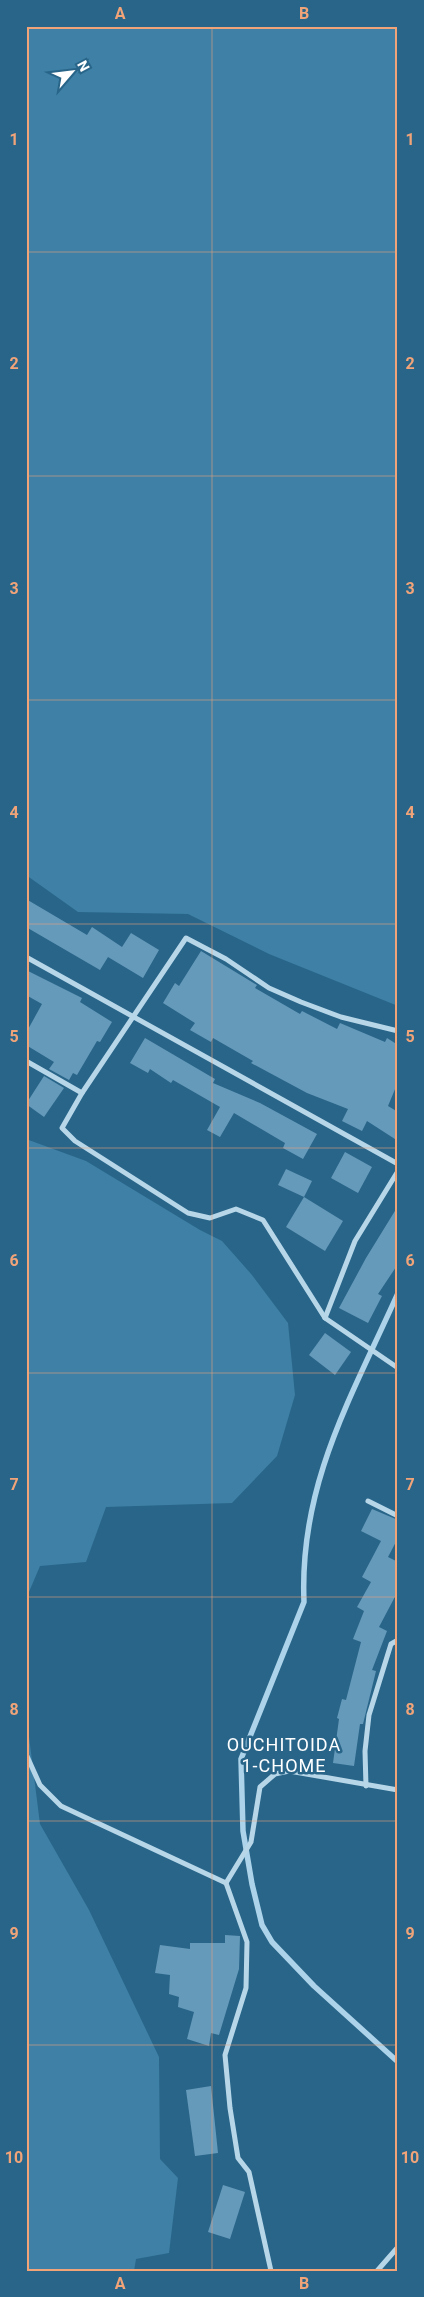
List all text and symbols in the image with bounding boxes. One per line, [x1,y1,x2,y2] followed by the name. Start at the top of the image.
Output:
[115,4,126,23] text: A
[299,4,309,23] text: B
[48,48,98,98] north arrow
[74,58,93,74] text: N
[9,130,19,149] text: 1
[405,130,415,149] text: 1
[9,354,19,373] text: 2
[405,354,415,373] text: 2
[9,579,19,598] text: 3
[405,579,415,598] text: 3
[9,803,19,822] text: 4
[405,803,415,822] text: 4
[9,1027,19,1046] text: 5
[405,1027,415,1046] text: 5
[9,1251,19,1270] text: 6
[405,1251,415,1270] text: 6
[9,1475,19,1494] text: 7
[405,1475,415,1494] text: 7
[9,1700,19,1719] text: 8
[405,1700,415,1719] text: 8
[227,1734,341,1776] district label: OUCHITOIDA 1-CHOME
[9,1924,19,1943] text: 9
[405,1924,415,1943] text: 9
[5,2148,23,2167] text: 10
[401,2148,419,2167] text: 10
[115,2274,126,2293] text: A
[299,2274,309,2293] text: B

